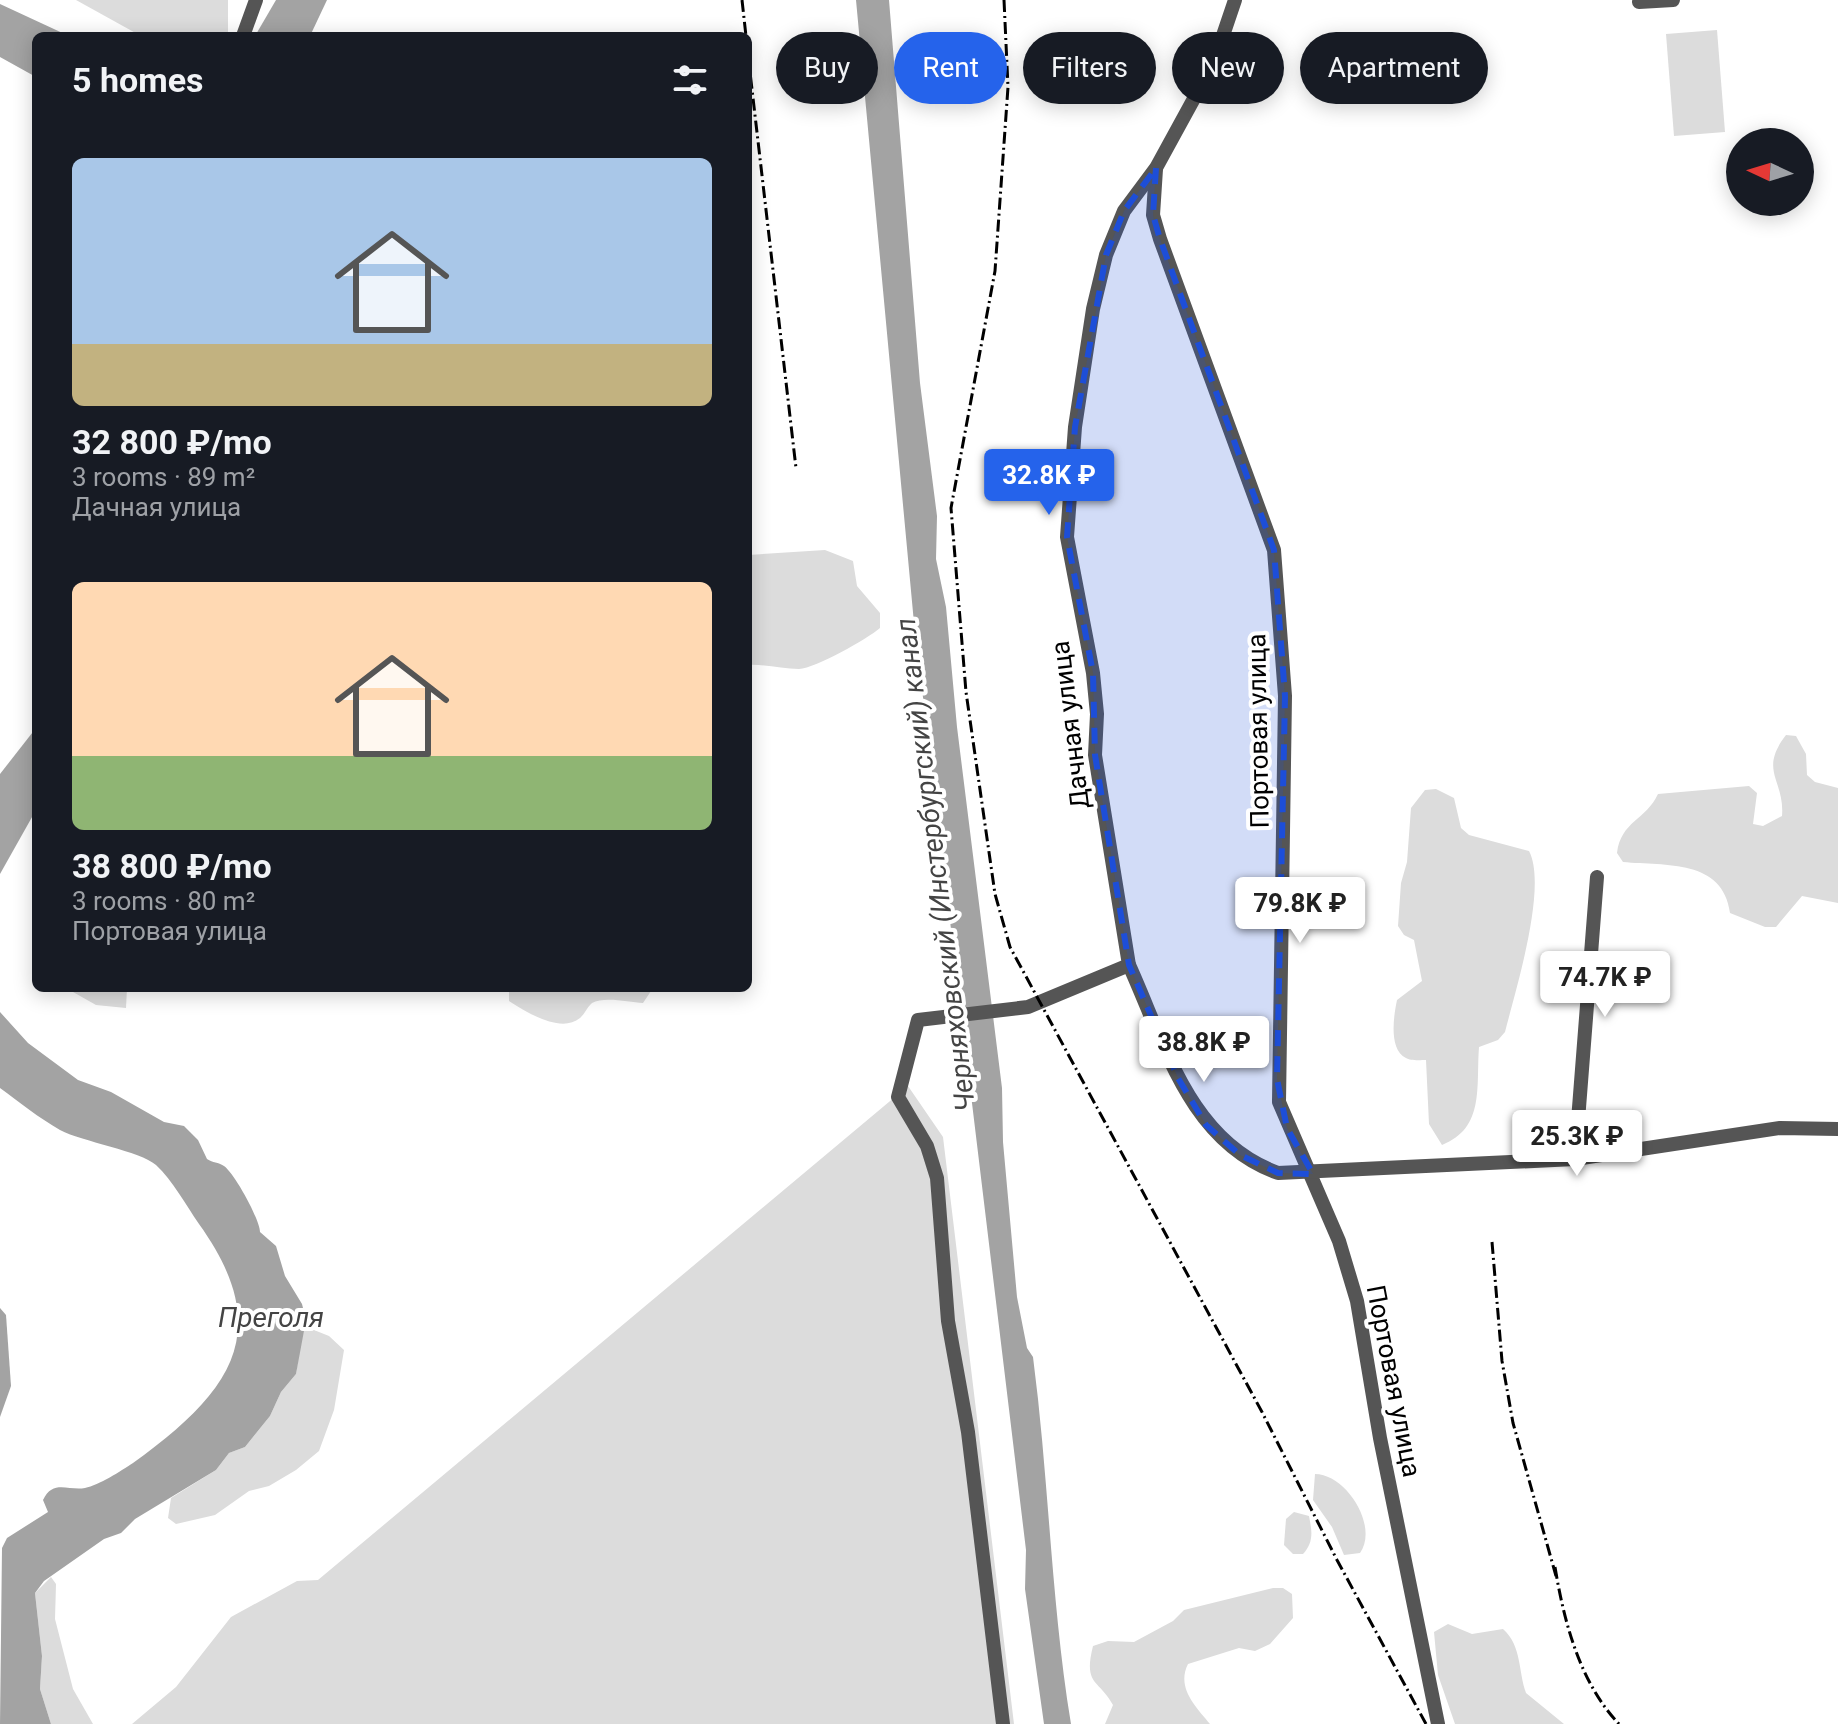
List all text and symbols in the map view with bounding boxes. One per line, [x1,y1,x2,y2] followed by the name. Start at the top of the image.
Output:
[776,32,878,104] chip: Buy
[894,32,1007,104] chip: Rent
[1023,32,1156,104] chip: Filters
[1172,32,1284,104] chip: New
[1300,32,1488,104] chip: Apartment
[668,58,712,102] icon: filters
[72,60,203,100] text: 5 homes
[1726,128,1814,216] north arrow
[1726,128,1814,216] map controls
[320,210,464,354] icon: home
[72,422,272,462] text: 32 800 ₽/mo
[975,449,1123,517] pin: 32.8K ₽
[1002,460,1096,490] text: 32.8K ₽
[72,462,255,492] text: 3 rooms · 89 m²
[72,492,241,522] text: Дачная улица
[889,616,982,1114] water label: Черняховский (Инстербургский) канал
[1241,633,1275,829] street label: Портовая улица
[320,634,464,778] icon: home
[1045,639,1095,811] street label: Дачная улица
[72,846,272,886] text: 38 800 ₽/mo
[1226,877,1374,945] pin: 79.8K ₽
[72,886,255,916] text: 3 rooms · 80 m²
[1253,888,1347,918] text: 79.8K ₽
[72,916,267,946] text: Портовая улица
[1531,951,1679,1019] pin: 74.7K ₽
[1558,962,1652,992] text: 74.7K ₽
[1130,1016,1278,1084] pin: 38.8K ₽
[1157,1027,1251,1057] text: 38.8K ₽
[1503,1110,1651,1178] pin: 25.3K ₽
[1530,1121,1624,1151] text: 25.3K ₽
[1361,1282,1427,1480] street label: Портовая улица
[218,1301,324,1334] water label: Преголя

